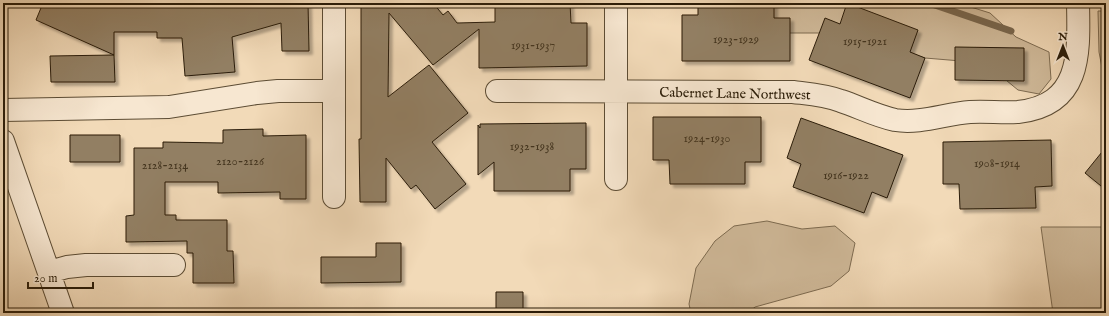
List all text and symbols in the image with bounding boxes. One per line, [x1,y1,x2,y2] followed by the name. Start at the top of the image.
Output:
[1043,26,1083,66] north arrow
[1057,30,1068,44] text: N
[713,32,759,47] house number: 1923-1929
[843,34,887,49] house number: 1915-1921
[511,38,555,53] house number: 1931-1937
[659,84,811,104] street label: Cabernet Lane Northwest
[684,131,731,146] house number: 1924-1930
[510,139,554,154] house number: 1932-1938
[216,154,265,169] house number: 2120-2126
[974,156,1020,171] house number: 1908-1914
[142,158,188,173] house number: 2128-2134
[823,168,869,183] house number: 1916-1922
[28,264,93,290] scale bar
[34,271,57,286] text: 20 m

